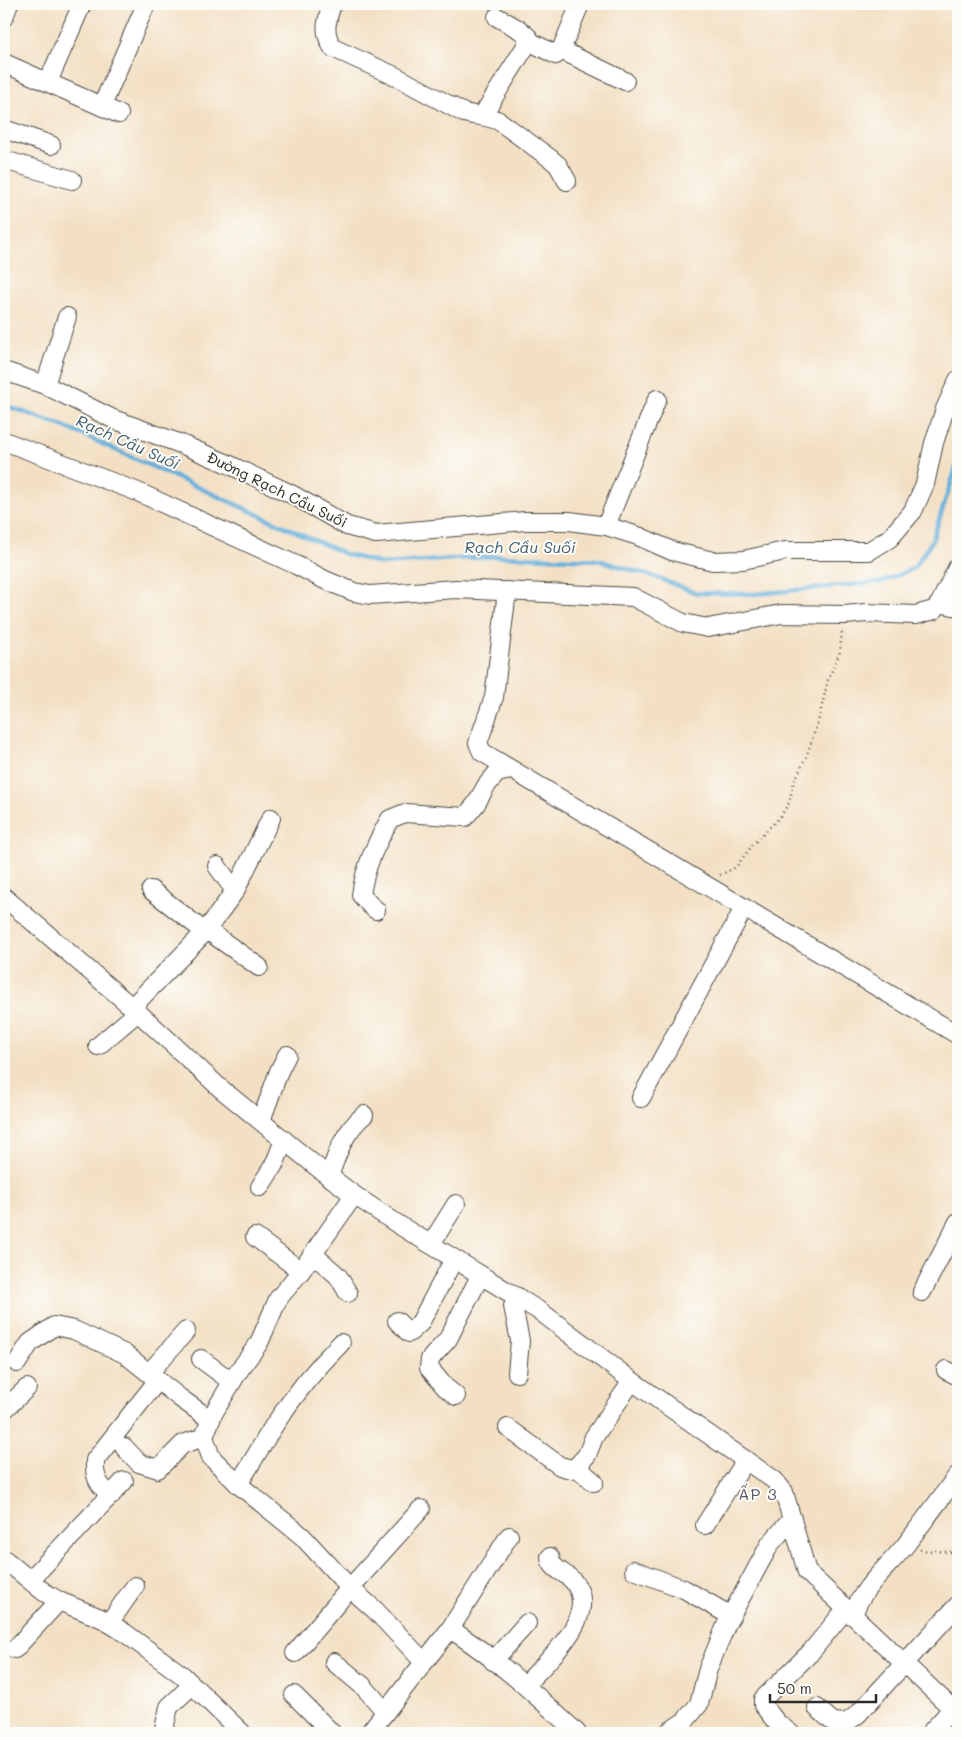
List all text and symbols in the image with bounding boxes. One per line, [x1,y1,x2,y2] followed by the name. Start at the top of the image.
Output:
[73,409,183,474] water label: Rạch Cầu Suối
[204,446,351,532] street label: Đường Rạch Cầu Suối
[464,536,576,557] water label: Rạch Cầu Suối
[738,1483,778,1504] district label: ẤP 3
[770,1672,876,1704] scale bar
[777,1678,812,1698] text: 50 m

